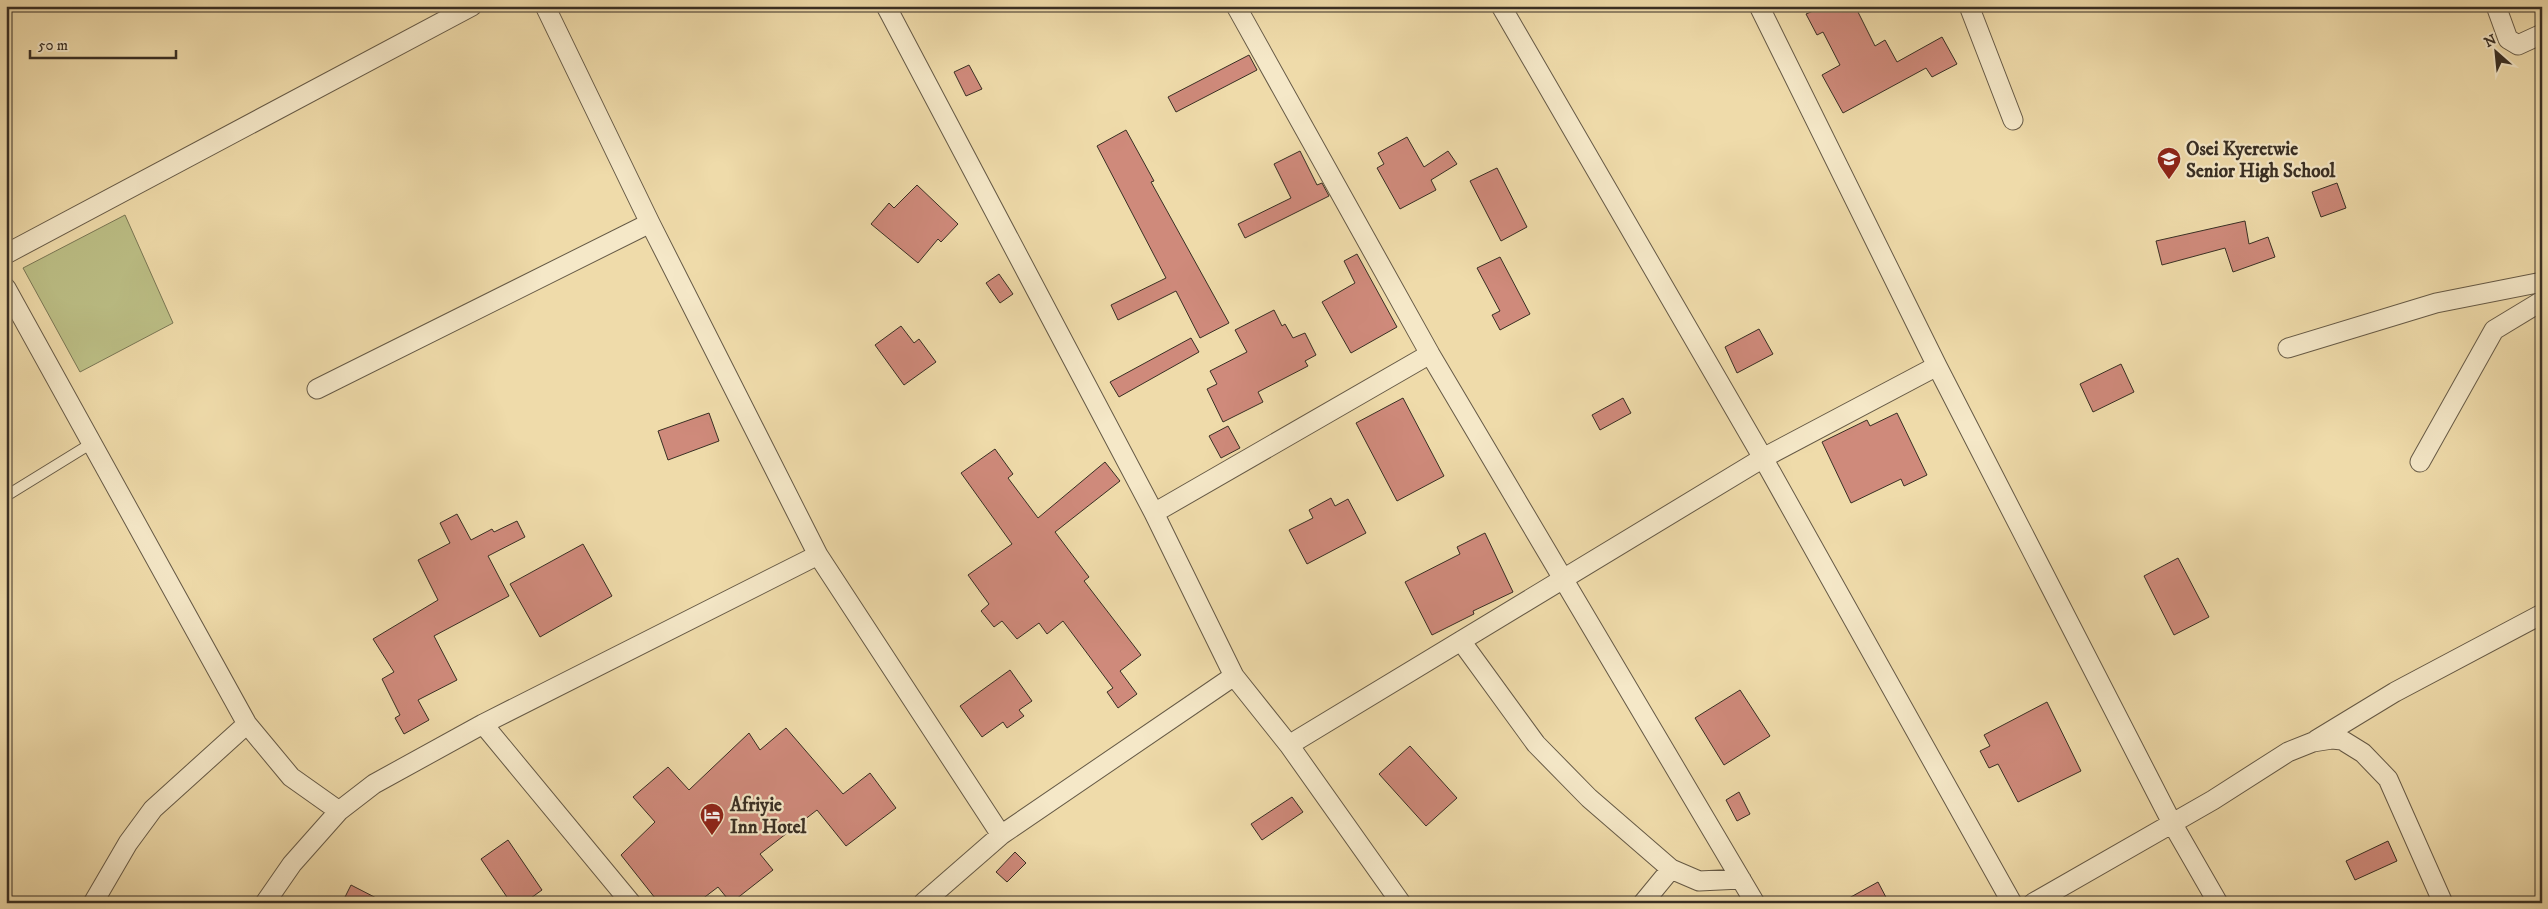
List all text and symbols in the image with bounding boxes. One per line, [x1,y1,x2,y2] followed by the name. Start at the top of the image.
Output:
[30,28,176,60] scale bar
[2470,28,2520,78] north arrow
[2481,30,2500,52] text: N
[38,36,68,55] text: 50 m
[2186,138,2336,183] place label: Osei Kyeretwie Senior High School
[2156,146,2182,180] school or university icon: Osei Kyeretwie Senior High School
[729,794,807,839] place label: Afriyie Inn Hotel
[699,802,725,836] hotel icon: Afriyie Inn Hotel

